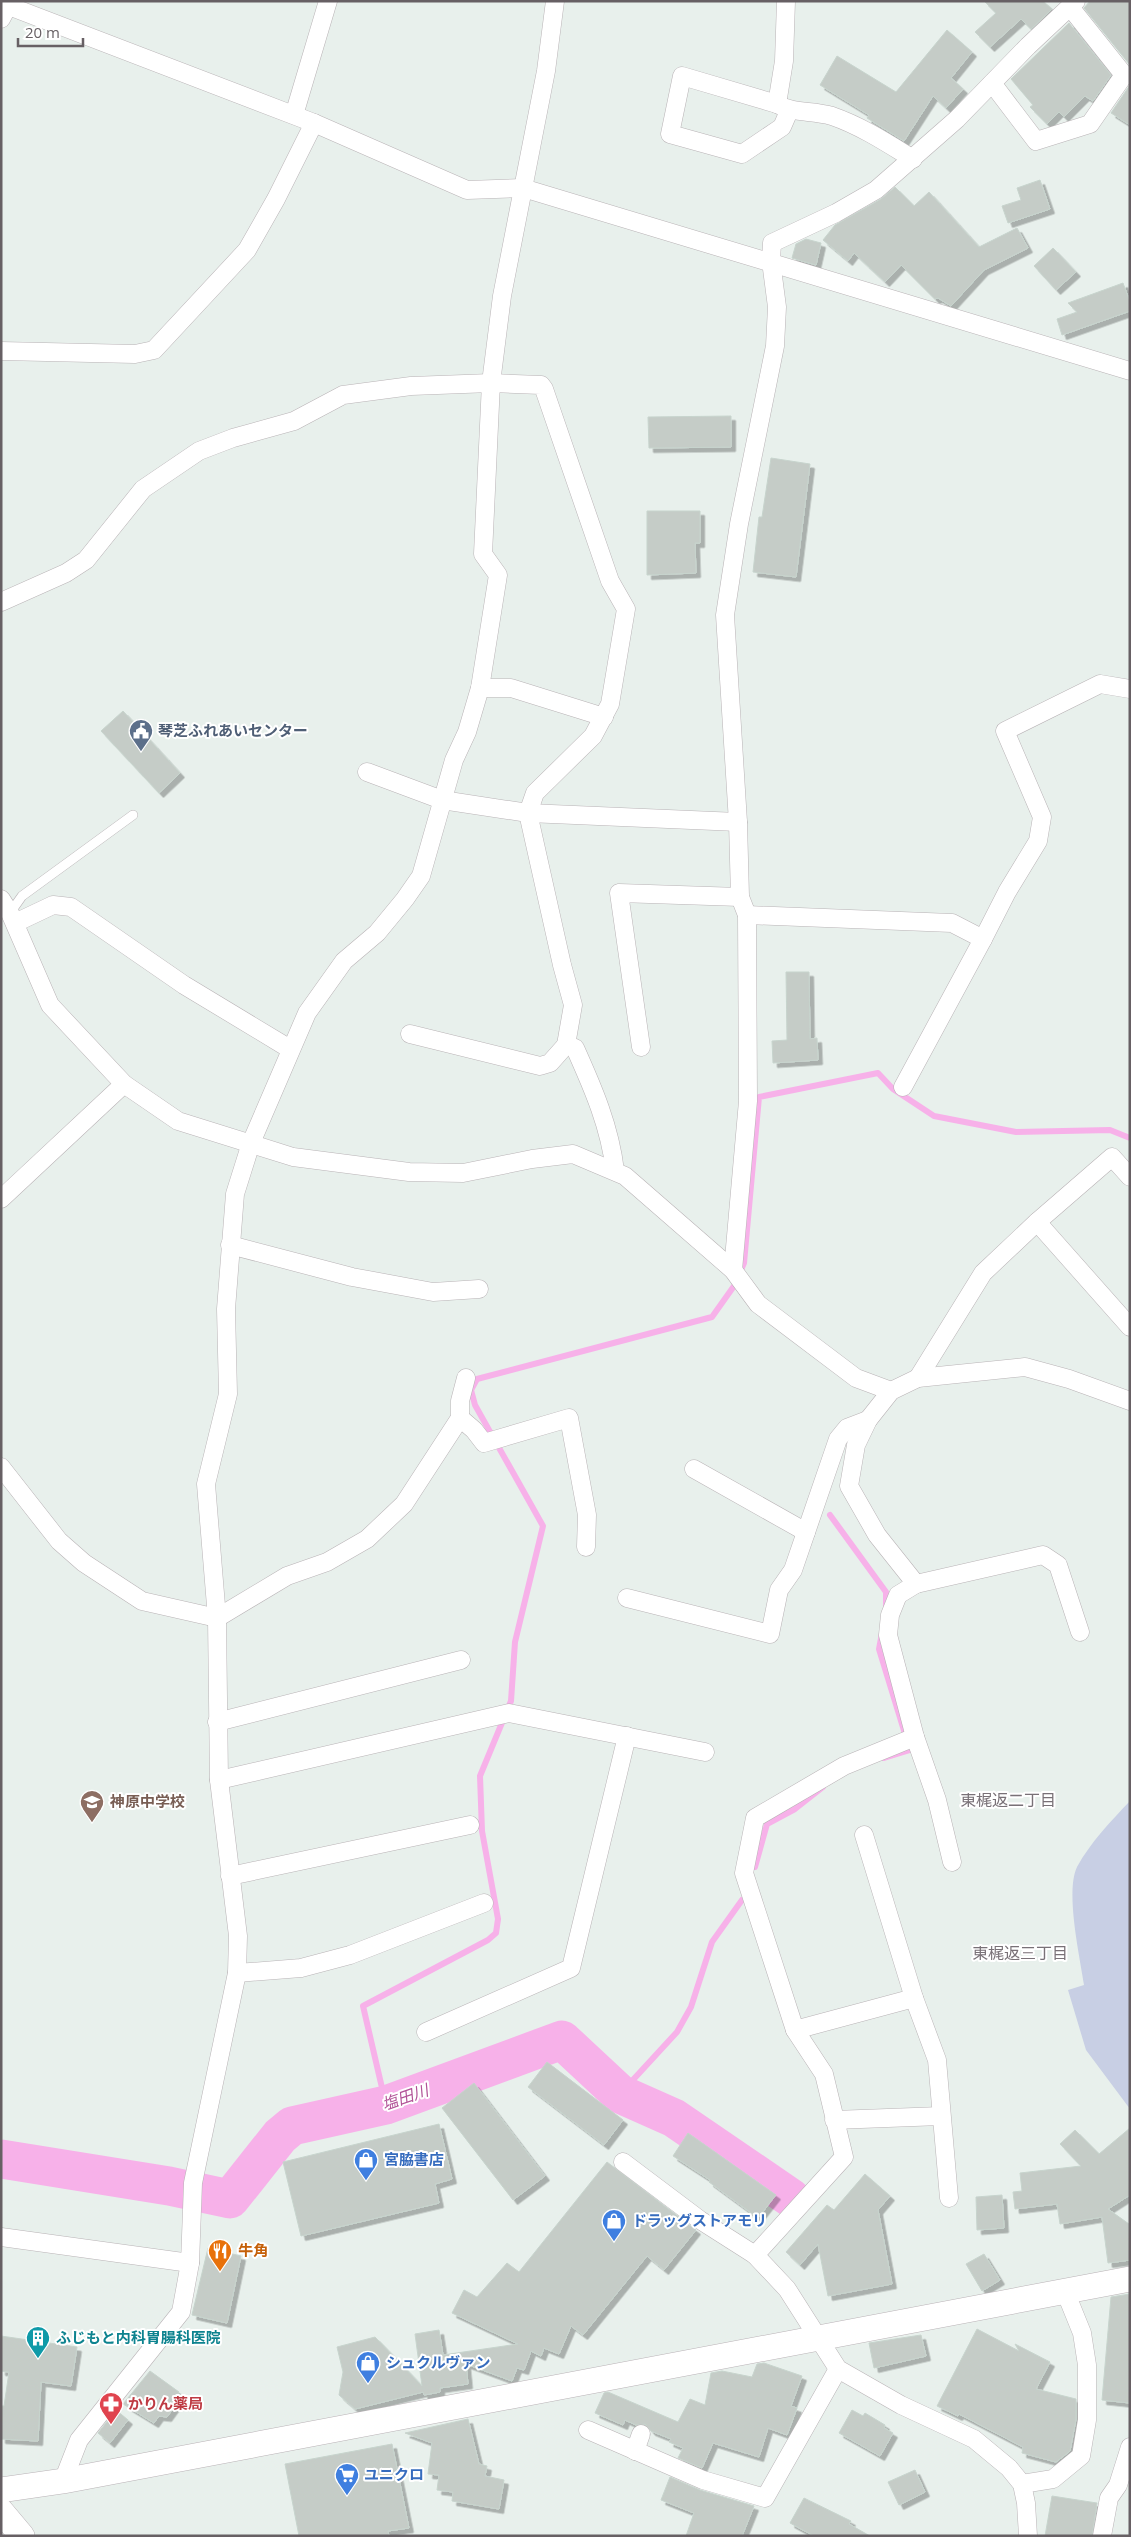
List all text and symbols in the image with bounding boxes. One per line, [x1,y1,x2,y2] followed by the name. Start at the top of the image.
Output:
[18,15,82,47] scale bar
[25,22,60,42] text: 20 m
[128,718,154,752] public building icon: 琴芝ふれあいセンター
[158,720,308,740] place label: 琴芝ふれあいセンター
[79,1789,105,1823] school or university icon: 神原中学校
[960,1789,1056,1811] district label: 東梶返二丁目
[109,1791,185,1811] place label: 神原中学校
[972,1942,1068,1964] district label: 東梶返三丁目
[379,2078,433,2115] water label: 塩田川
[353,2147,379,2181] shop icon: 宮脇書店
[384,2149,444,2169] place label: 宮脇書店
[601,2208,627,2242] shop icon: ドラッグストアモリ
[632,2210,767,2230] place label: ドラッグストアモリ
[207,2238,233,2272] restaurant icon: 牛角
[238,2240,268,2260] place label: 牛角
[25,2325,51,2359] building icon: ふじもと内科胃腸科医院
[56,2327,221,2347] place label: ふじもと内科胃腸科医院
[355,2350,381,2384] shop icon: シュクルヴァン
[386,2352,491,2372] place label: シュクルヴァン
[98,2391,124,2425] pharmacy icon: かりん薬局
[128,2393,203,2413] place label: かりん薬局
[334,2462,360,2496] supermarket icon: ユニクロ
[364,2464,424,2484] place label: ユニクロ

